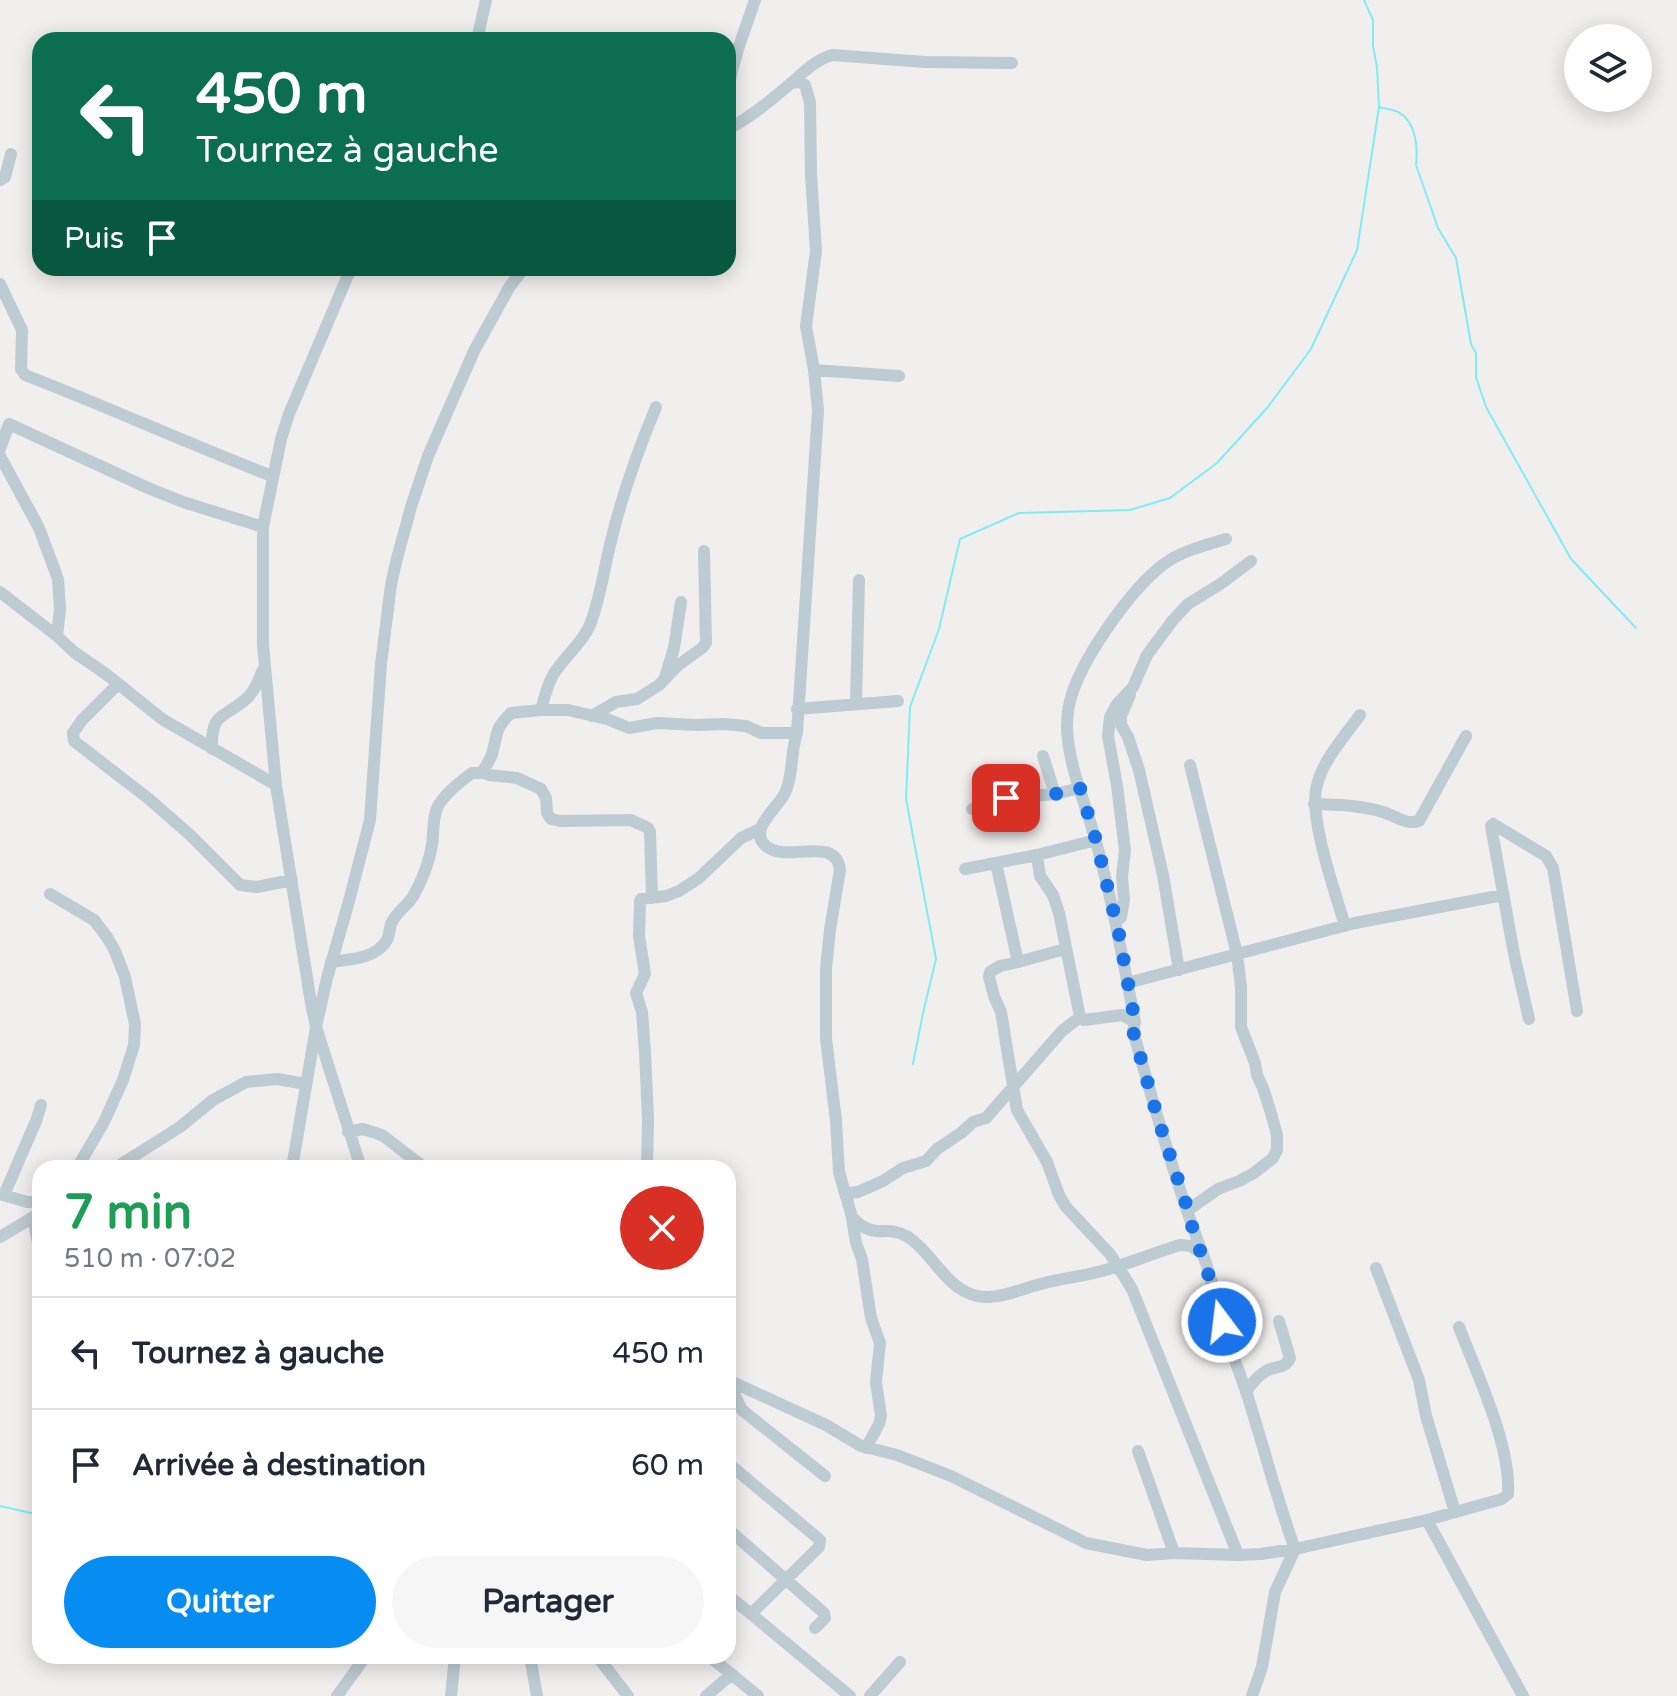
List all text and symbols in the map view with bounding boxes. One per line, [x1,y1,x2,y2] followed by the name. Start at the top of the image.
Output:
[1564,24,1652,112] map controls
[1564,24,1652,112] button: layers
[196,61,367,128] text: 450 m
[64,64,168,168] icon: left
[196,129,499,172] text: Tournez à gauche
[140,216,184,260] icon: arrive
[64,220,124,257] text: Puis
[972,764,1040,832] pin
[984,776,1028,820] icon: arrive
[64,1184,192,1242] text: 7 min
[620,1186,704,1270] button: close
[64,1243,236,1274] text: 510 m · 07:02
[1180,1280,1264,1364] position arrow
[64,1331,108,1375] icon: left
[132,1335,384,1372] text: Tournez à gauche
[612,1335,704,1372] text: 450 m
[64,1443,108,1487] icon: arrive
[132,1447,426,1484] text: Arrivée à destination
[631,1447,704,1484] text: 60 m
[64,1556,376,1648] button: Quitter
[392,1556,704,1648] button: Partager

